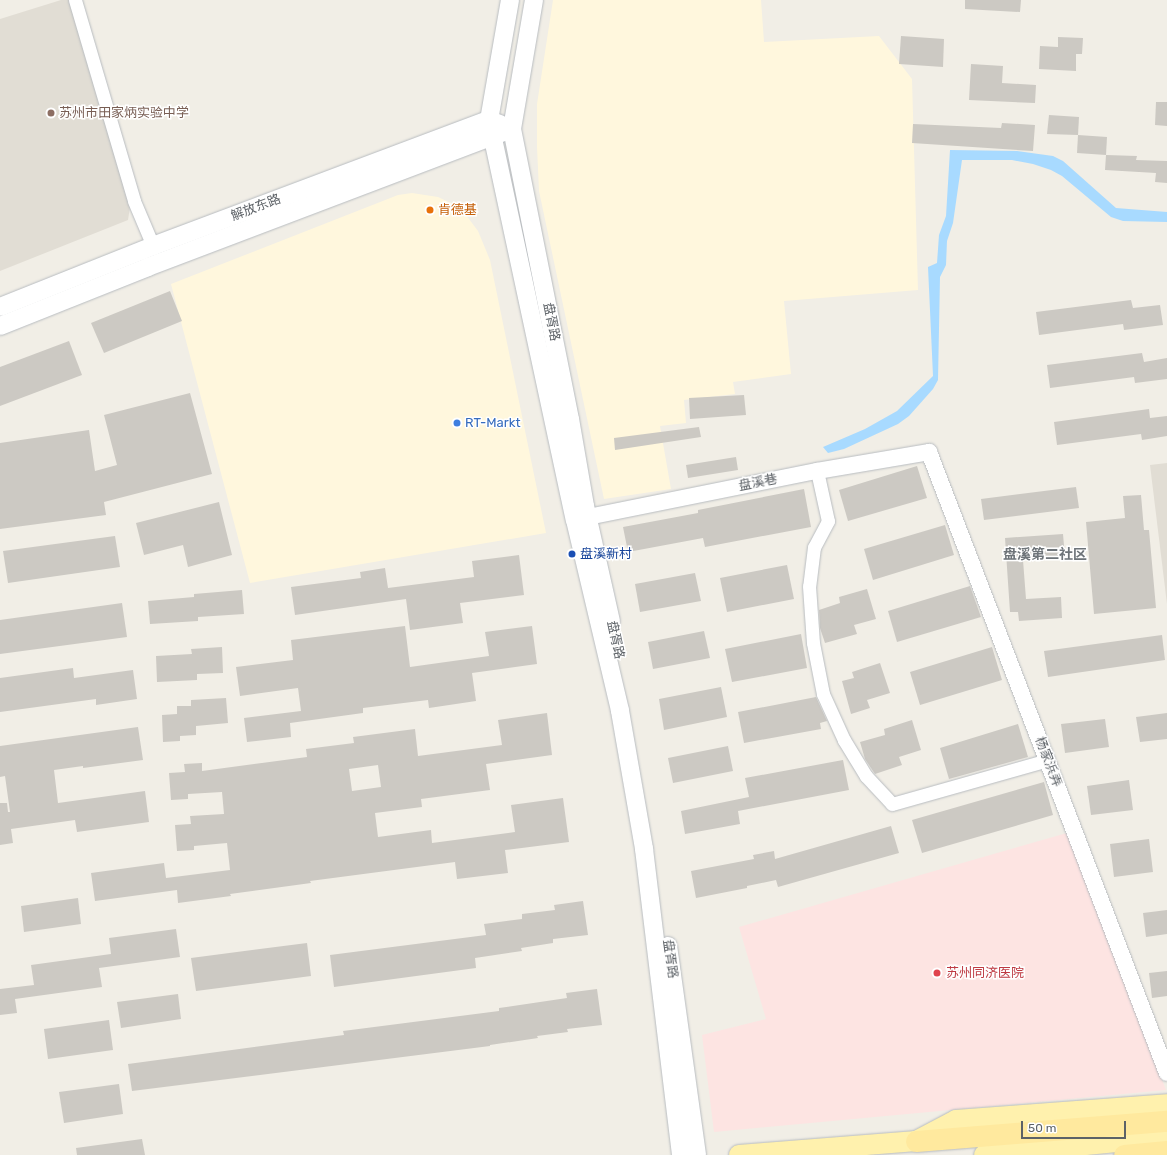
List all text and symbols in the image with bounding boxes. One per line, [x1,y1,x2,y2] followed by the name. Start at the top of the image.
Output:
[59,105,189,121] place label: 苏州市田家炳实验中学
[46,108,56,118] marker: 苏州市田家炳实验中学
[229,191,283,225] street label: 解放东路
[438,202,477,218] place label: 肯德基
[425,205,435,215] marker: 肯德基
[540,301,562,343] street label: 盘胥路
[465,415,521,431] place label: RT-Markt
[452,418,462,428] marker: RT-Markt
[737,472,779,494] street label: 盘溪巷
[580,546,632,562] place label: 盘溪新村
[1003,547,1087,563] district label: 盘溪第二社区
[567,549,577,559] marker: 盘溪新村
[603,619,627,661] street label: 盘胥路
[1031,735,1065,789] street label: 杨家浜弄
[660,939,680,979] street label: 盘胥路
[946,965,1024,981] place label: 苏州同济医院
[931,967,943,979] marker: 苏州同济医院
[1023,1113,1128,1139] scale bar
[1028,1121,1056,1135] text: 50 m

